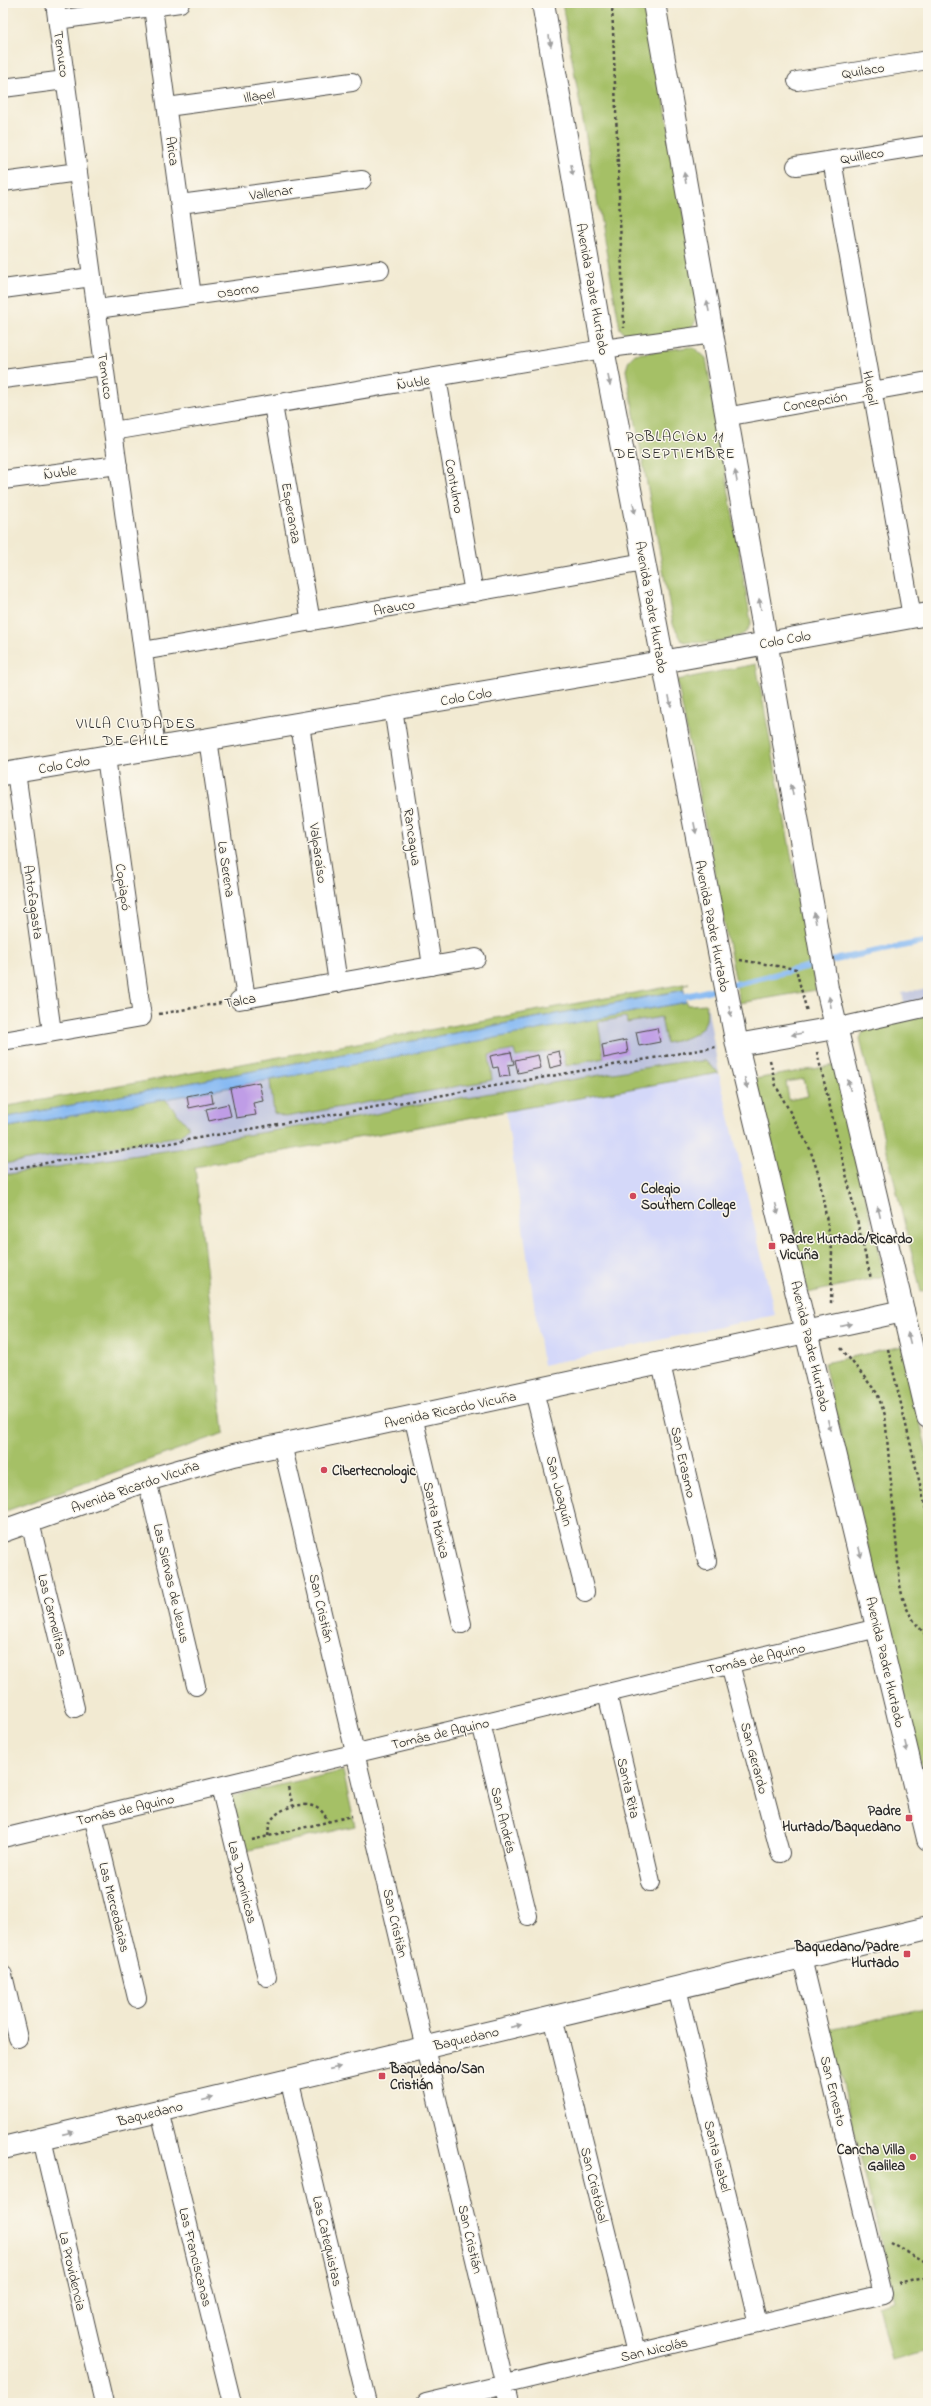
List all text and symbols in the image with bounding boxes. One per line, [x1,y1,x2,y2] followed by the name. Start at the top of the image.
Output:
[47,30,74,79] street label: Temuco
[547,35,553,48] one-way arrow
[840,58,886,85] street label: Quilaco
[242,84,276,109] street label: Illapel
[159,135,184,167] street label: Arica
[839,143,886,170] street label: Quilleco
[569,163,575,176] one-way arrow
[682,172,688,184] one-way arrow
[247,180,295,207] street label: Vallenar
[570,222,613,357] street label: Avenida Padre Hurtado
[216,278,261,305] street label: Osorno
[704,300,710,312] one-way arrow
[91,352,118,401] street label: Temuco
[856,369,883,407] street label: Huepil
[395,370,432,396] street label: Ñuble
[607,374,613,386] one-way arrow
[781,386,849,418] street label: Concepción
[613,426,736,465] district label: POBLACIÓN 11 DE SEPTIEMBRE
[438,457,469,515] street label: Contulmo
[42,461,79,486] street label: Ñuble
[733,470,739,482] one-way arrow
[275,481,306,545] street label: Esperanza
[631,502,637,514] one-way arrow
[629,540,672,675] street label: Avenida Padre Hurtado
[372,594,417,622] street label: Arauco
[756,598,762,610] one-way arrow
[758,626,813,655] street label: Colo Colo
[439,683,494,712] street label: Colo Colo
[667,694,673,707] one-way arrow
[75,713,196,752] district label: VILLA CIUDADES DE CHILE
[37,751,92,780] street label: Colo Colo
[789,784,795,796] one-way arrow
[396,807,426,867] street label: Rancagua
[303,821,332,885] street label: Valparaíso
[692,822,698,834] one-way arrow
[211,840,240,899] street label: La Serena
[688,859,735,994] street label: Avenida Padre Hurtado
[109,862,136,912] street label: Copiapó
[16,864,48,941] street label: Antofagasta
[811,912,817,924] one-way arrow
[223,988,258,1015] street label: Talca
[826,996,832,1008] one-way arrow
[727,1005,733,1017] one-way arrow
[791,1032,803,1038] one-way arrow
[744,1077,750,1089] one-way arrow
[846,1079,852,1091] one-way arrow
[641,1179,736,1218] place label: Colegio Southern College
[628,1191,638,1201] marker: Colegio Southern College
[775,1203,781,1216] one-way arrow
[876,1206,882,1218] one-way arrow
[779,1229,913,1266] place label: Padre Hurtado/Ricardo Vicuña
[767,1241,777,1251] marker: Padre Hurtado/Ricardo Vicuña
[784,1279,835,1414] street label: Avenida Padre Hurtado
[840,1321,852,1327] one-way arrow
[906,1332,912,1344] one-way arrow
[382,1386,518,1435] street label: Avenida Ricardo Vicuña
[827,1419,833,1432] one-way arrow
[664,1425,701,1500] street label: San Erasmo
[540,1454,577,1529] street label: San Joaquín
[68,1456,203,1519] street label: Avenida Ricardo Vicuña
[332,1461,417,1484] place label: Cibertecnologic
[319,1465,329,1475] marker: Cibertecnologic
[417,1480,455,1561] street label: Santa Mónica
[147,1522,194,1645] street label: Las Siervas de Jesus
[857,1546,863,1558] one-way arrow
[31,1572,72,1659] street label: Las Carmelitas
[302,1572,339,1645] street label: San Cristián
[859,1595,910,1730] street label: Avenida Padre Hurtado
[705,1638,807,1681] street label: Tomás de Aquino
[389,1713,491,1756] street label: Tomás de Aquino
[734,1720,773,1797] street label: San Gerardo
[903,1741,909,1753] one-way arrow
[610,1756,645,1821] street label: Santa Rita
[484,1785,521,1856] street label: San Andrés
[74,1789,176,1832] street label: Tomás de Aquino
[782,1801,902,1838] place label: Padre Hurtado/Baquedano
[904,1813,914,1823] marker: Padre Hurtado/Baquedano
[221,1839,262,1926] street label: Las Dominicas
[92,1860,135,1955] street label: Las Mercedarias
[376,1887,413,1960] street label: San Cristián
[794,1937,900,1974] place label: Baquedano/Padre Hurtado
[902,1949,912,1959] marker: Baquedano/Padre Hurtado
[431,2022,501,2057] street label: Baquedano
[510,2023,522,2029] one-way arrow
[814,2054,851,2129] street label: San Ernesto
[389,2059,485,2096] place label: Baquedano/San Cristián
[328,2065,341,2071] one-way arrow
[377,2071,387,2081] marker: Baquedano/San Cristián
[115,2096,185,2133] street label: Baquedano
[202,2096,214,2102] one-way arrow
[697,2118,736,2194] street label: Santa Isabel
[62,2129,74,2135] one-way arrow
[837,2140,905,2177] place label: Cancha Villa Galilea
[574,2145,613,2226] street label: San Cristóbal
[908,2152,918,2162] marker: Cancha Villa Galilea
[306,2194,347,2289] street label: Las Catequistas
[451,2203,488,2276] street label: San Cristián
[172,2206,217,2309] street label: Las Franciscanas
[52,2230,91,2313] street label: La Providencia
[619,2333,690,2368] street label: San Nicolás

